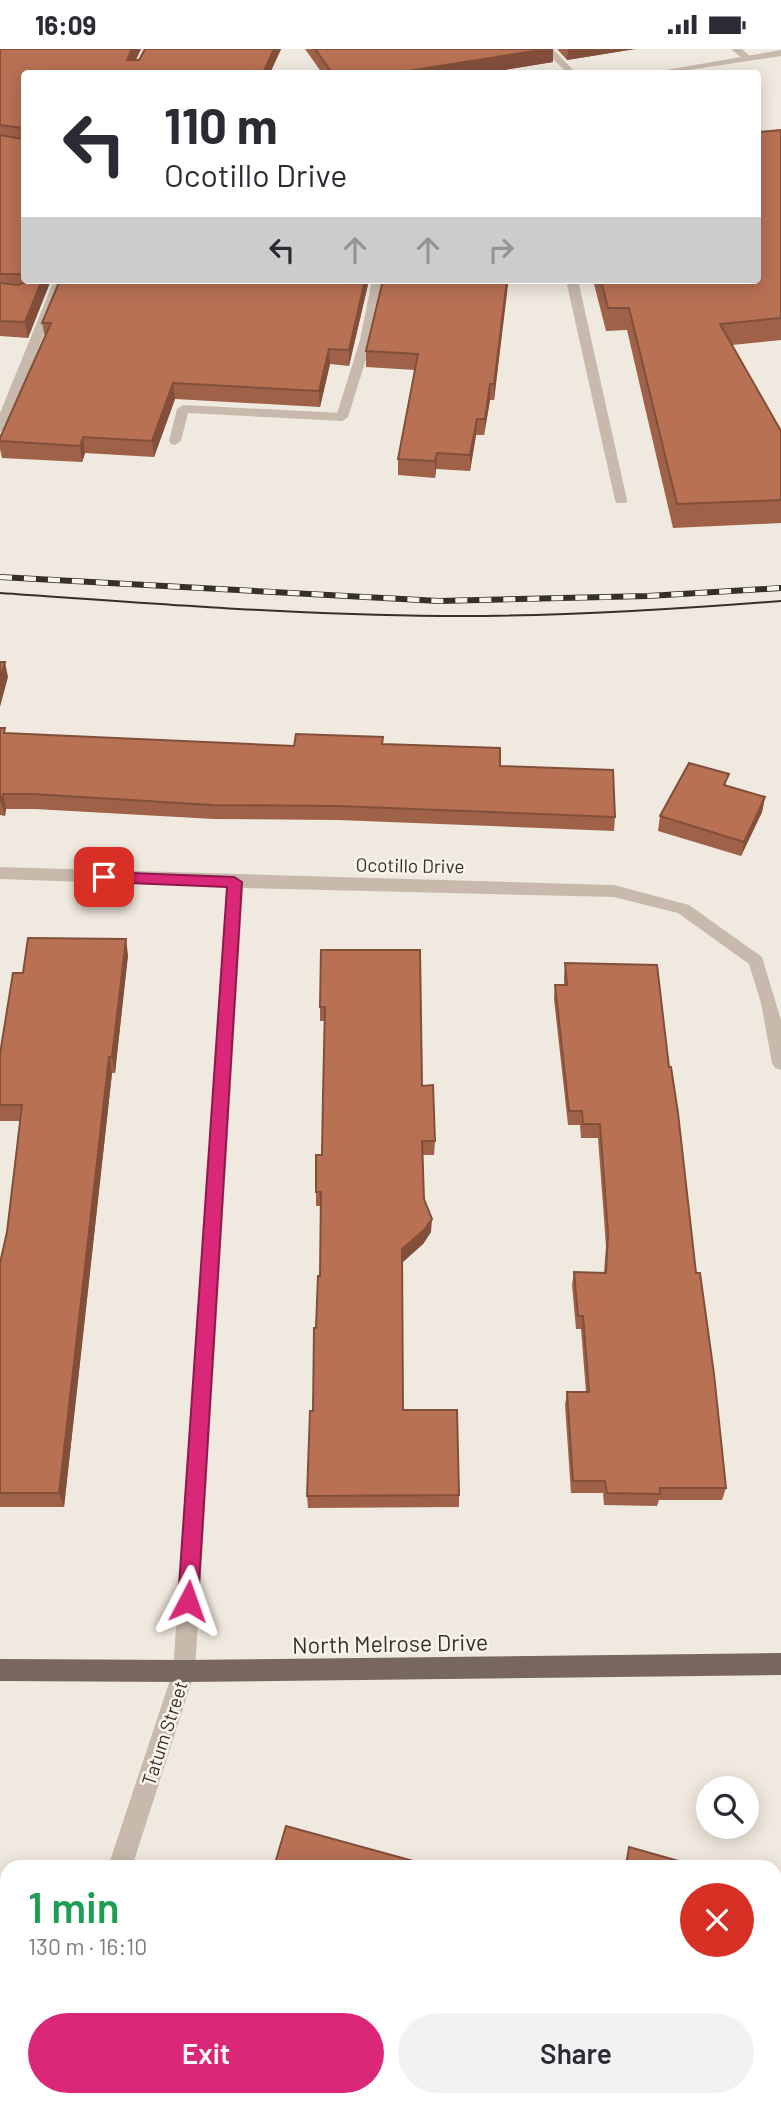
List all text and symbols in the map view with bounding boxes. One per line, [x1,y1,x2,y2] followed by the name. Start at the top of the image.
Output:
[35,9,96,40] text: 16:09
[164,95,278,154] text: 110 m
[49,98,140,189] icon: left
[164,155,347,193] text: Ocotillo Drive
[263,231,301,269] icon: left
[336,231,374,269] icon: ahead
[409,231,447,269] icon: ahead
[482,231,520,269] icon: right
[74,847,134,907] pin
[355,853,465,877] street label: Ocotillo Drive
[85,858,123,896] icon: arrive
[151,1564,225,1638] position arrow
[292,1627,488,1659] street label: North Melrose Drive
[136,1678,192,1788] street label: Tatum Street
[696,1776,759,1839] map controls
[696,1776,759,1839] button: search
[28,1881,120,1931] text: 1 min
[680,1883,754,1957] button: close
[28,1932,147,1960] text: 130 m · 16:10
[28,2013,384,2093] button: Exit
[398,2013,754,2093] button: Share

